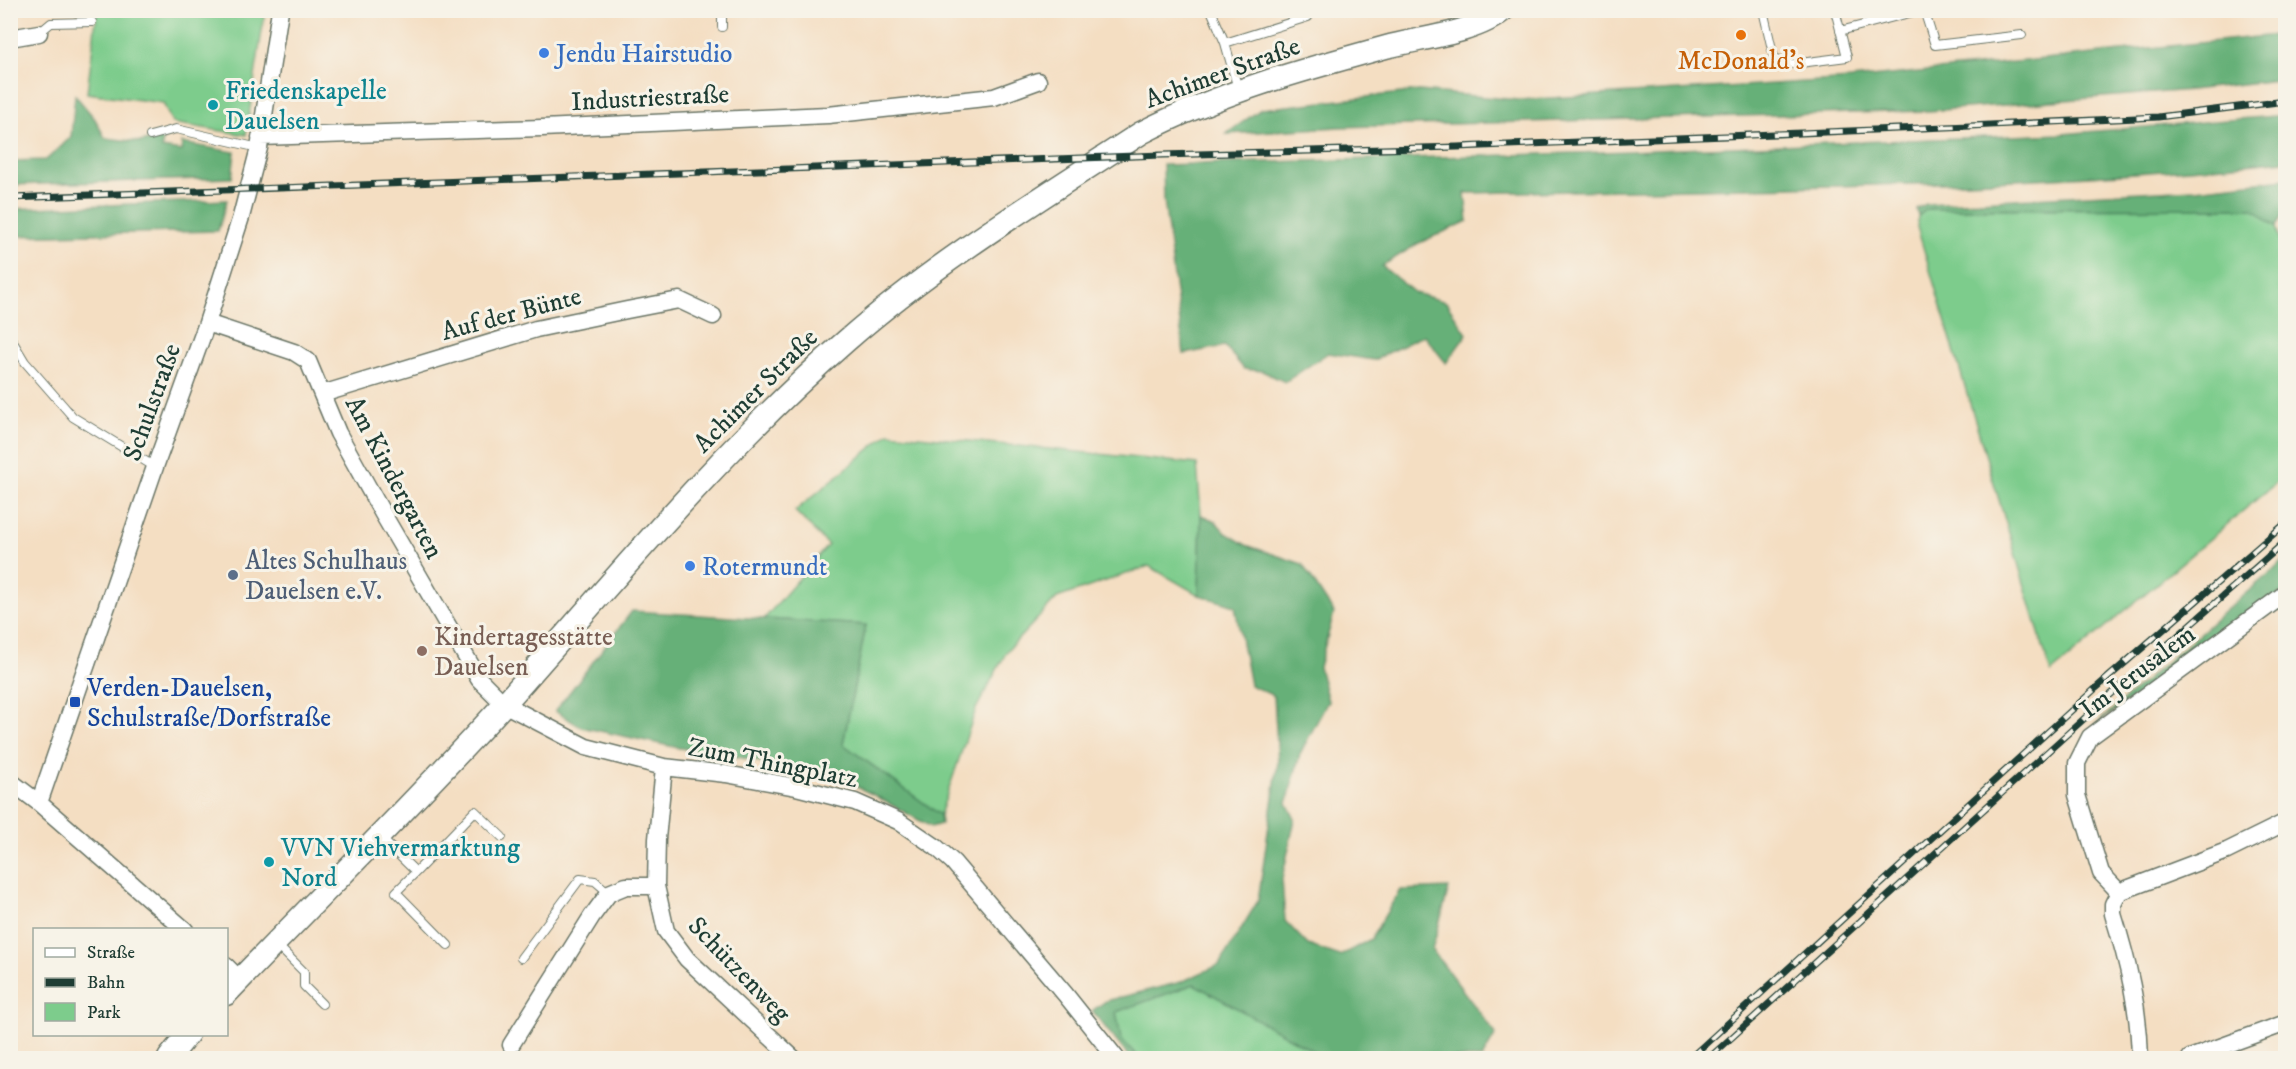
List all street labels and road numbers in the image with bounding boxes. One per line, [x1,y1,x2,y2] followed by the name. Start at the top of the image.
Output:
[1140,30,1305,117] street label: Achimer Straße
[570,78,730,119] street label: Industriestraße
[438,280,585,349] street label: Auf der Bünte
[687,322,825,460] street label: Achimer Straße
[116,339,189,466] street label: Schulstraße
[337,391,451,565] street label: Am Kindergarten
[2073,618,2202,726] street label: Im Jerusalem
[685,731,860,796] street label: Zum Thingplatz
[680,910,798,1030] street label: Schützenweg

